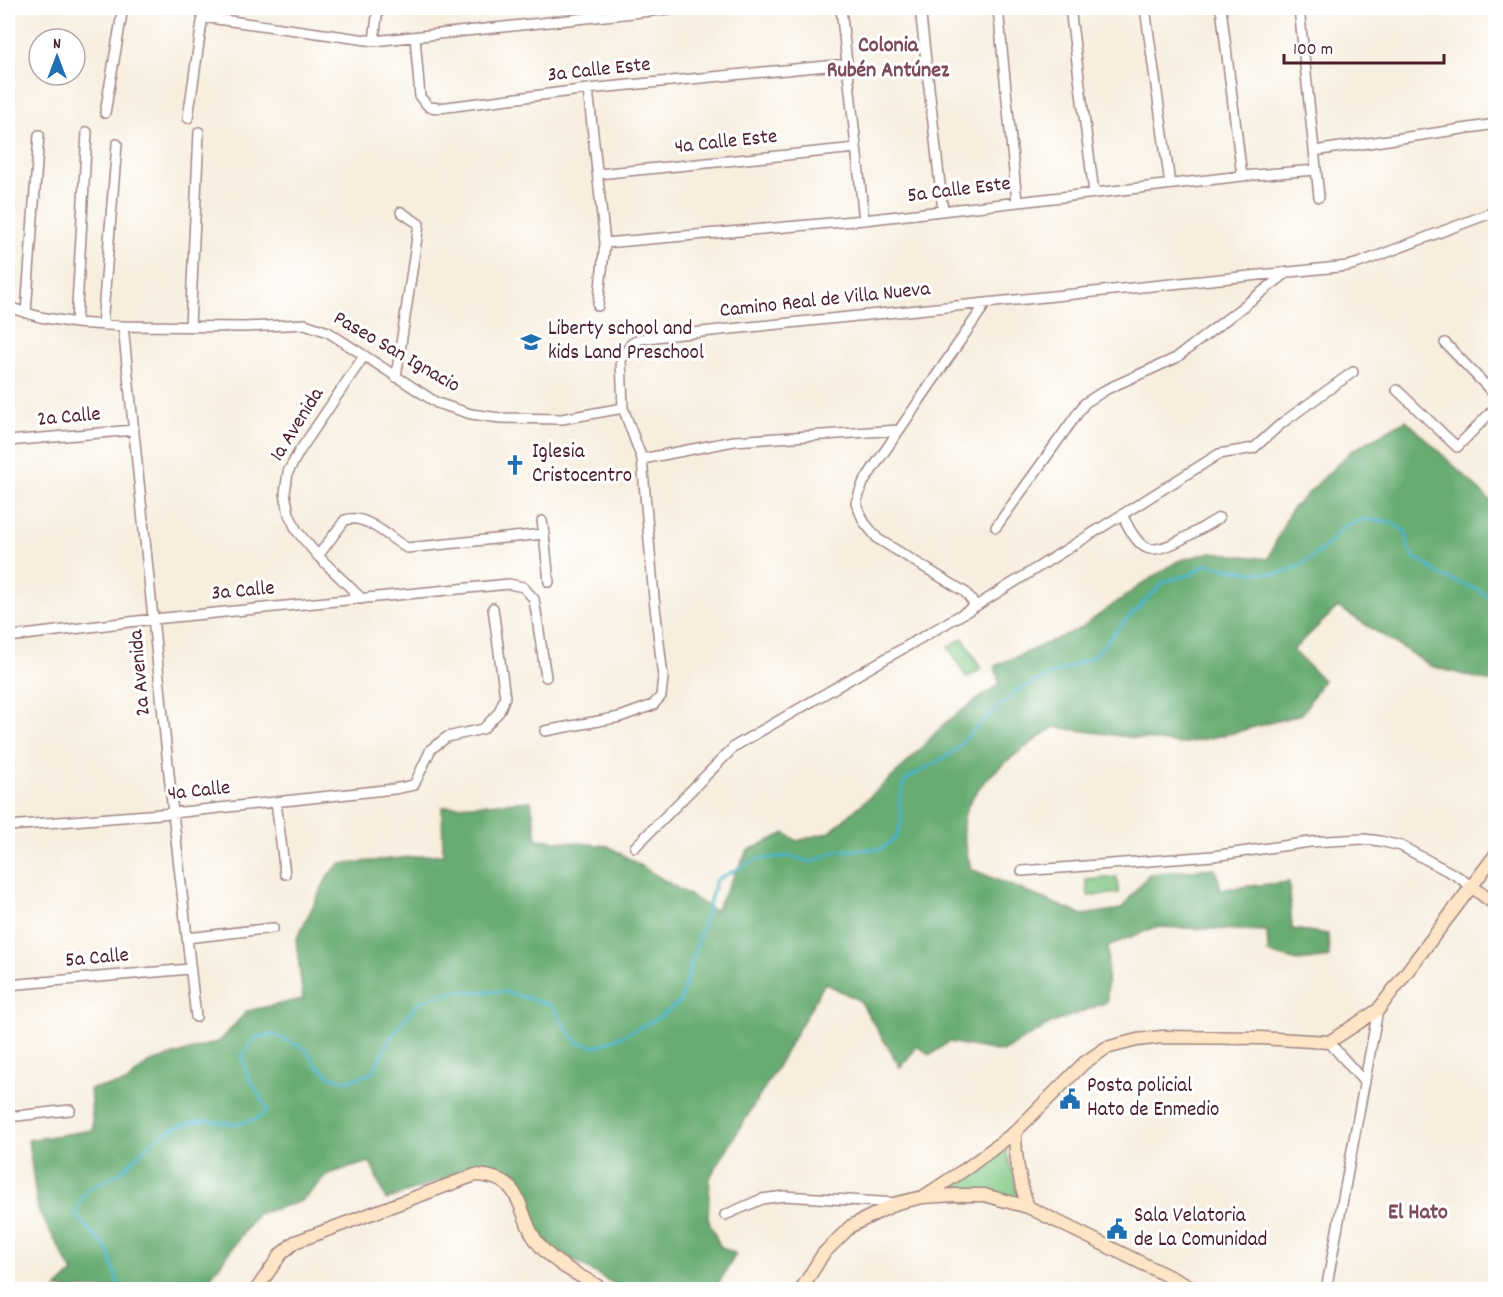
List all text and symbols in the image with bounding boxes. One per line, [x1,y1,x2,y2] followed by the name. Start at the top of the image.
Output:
[27,27,87,87] north arrow
[1284,27,1444,65] scale bar
[827,31,950,87] district label: Colonia Rubén Antúnez
[53,33,61,56] text: N
[1293,38,1333,63] text: 100 m
[546,51,652,91] street label: 3a Calle Este
[673,123,779,163] street label: 4a Calle Este
[906,170,1012,212] street label: 5a Calle Este
[718,275,933,327] street label: Camino Real de Villa Nueva
[327,304,465,402] street label: Paseo San Ignacio
[548,315,704,369] place label: Liberty school and kids Land Preschool
[519,330,543,354] school or university icon: Liberty school and kids Land Preschool
[264,381,333,468] street label: 1a Avenida
[36,400,102,436] street label: 2a Calle
[532,438,632,492] place label: Iglesia Cristocentro
[503,453,527,477] church icon: Iglesia Cristocentro
[210,574,276,610] street label: 3a Calle
[122,627,160,717] street label: 2a Avenida
[166,774,232,810] street label: 4a Calle
[64,941,130,977] street label: 5a Calle
[1087,1072,1219,1126] place label: Posta policial Hato de Enmedio
[1058,1087,1082,1111] public building icon: Posta policial Hato de Enmedio
[1388,1198,1448,1229] district label: El Hato
[1134,1202,1267,1256] place label: Sala Velatoria de La Comunidad
[1105,1217,1129,1241] public building icon: Sala Velatoria de La Comunidad

